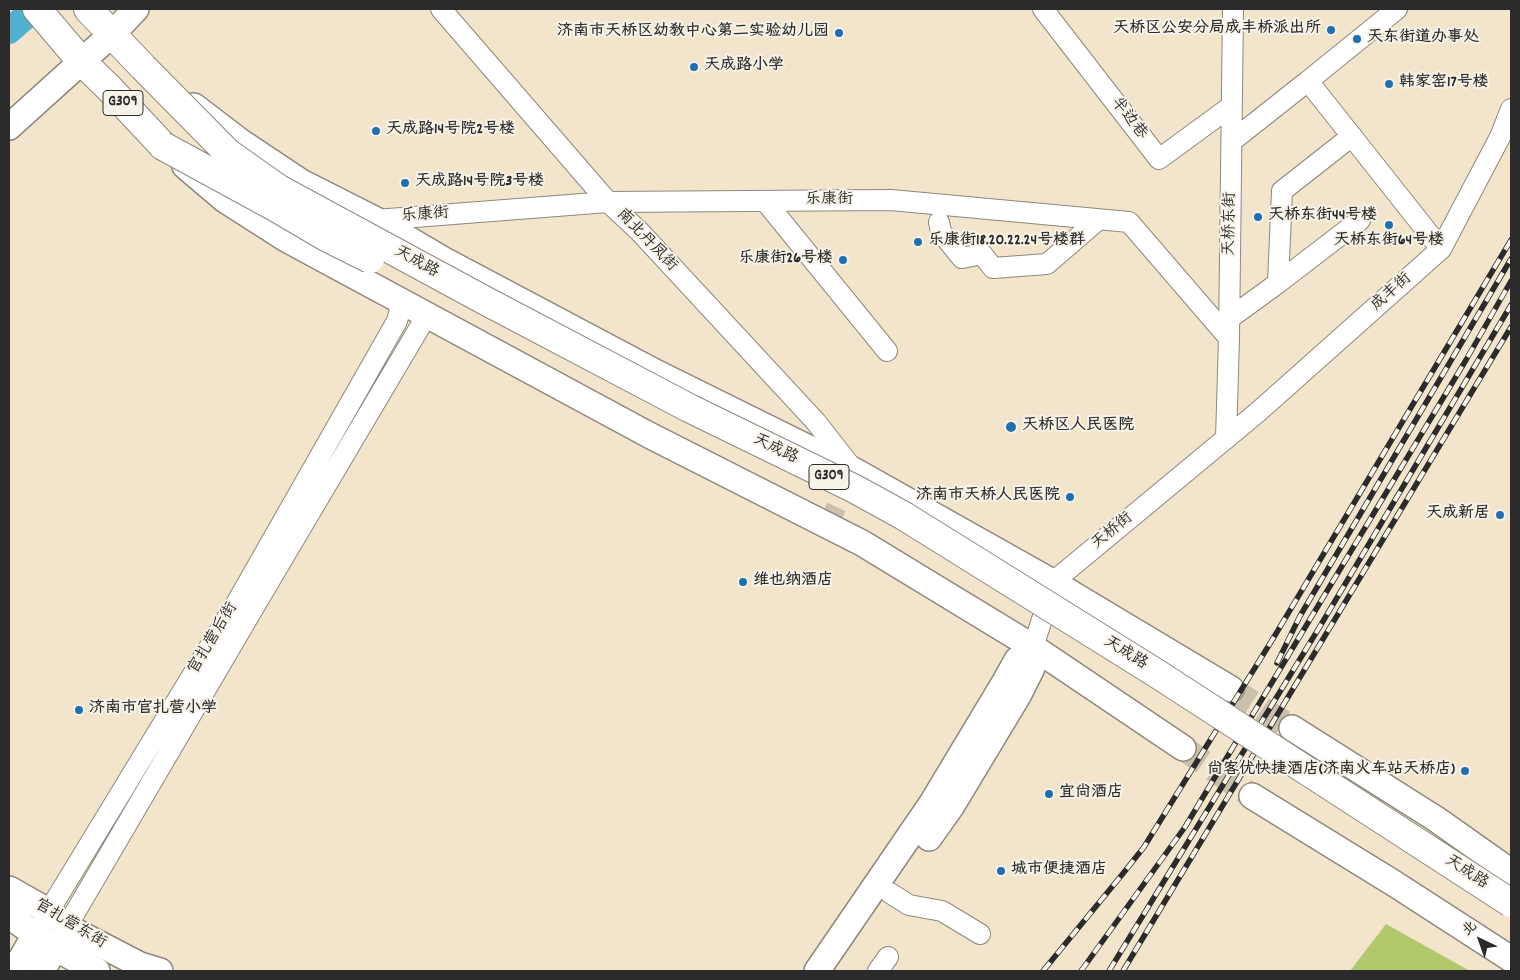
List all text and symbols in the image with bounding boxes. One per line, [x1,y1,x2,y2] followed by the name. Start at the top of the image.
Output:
[1113,20,1321,40] place label: 天桥区公安分局成丰桥派出所
[557,23,829,43] place label: 济南市天桥区幼教中心第二实验幼儿园
[1325,24,1337,36] marker: 天桥区公安分局成丰桥派出所
[833,27,845,39] marker: 济南市天桥区幼教中心第二实验幼儿园
[1367,29,1479,49] place label: 天东街道办事处
[1351,33,1363,45] marker: 天东街道办事处
[704,57,784,77] place label: 天成路小学
[688,61,700,73] marker: 天成路小学
[1399,74,1489,94] place label: 韩家窑17号楼
[1383,78,1395,90] marker: 韩家窑17号楼
[103,90,143,116] road number: G309
[1106,94,1150,144] street label: 半边巷
[386,121,515,141] place label: 天成路14号院2号楼
[370,125,382,137] marker: 天成路14号院2号楼
[415,173,544,193] place label: 天成路14号院3号楼
[399,177,411,189] marker: 天成路14号院3号楼
[805,191,853,211] street label: 乐康街
[1221,192,1241,256] street label: 天桥东街
[400,205,450,227] street label: 乐康街
[611,206,681,276] street label: 南北丹凤街
[1268,207,1377,227] place label: 天桥东街44号楼
[1252,211,1264,223] marker: 天桥东街44号楼
[1383,219,1395,231] marker: 天桥东街64号楼
[928,232,1085,252] place label: 乐康街18.20.22.24号楼群
[1334,232,1444,252] place label: 天桥东街64号楼
[912,236,924,248] marker: 乐康街18.20.22.24号楼群
[390,243,442,283] street label: 天成路
[738,250,833,270] place label: 乐康街26号楼
[837,254,849,266] marker: 乐康街26号楼
[1368,270,1416,316] street label: 成丰街
[1022,417,1134,437] place label: 天桥区人民医院
[1004,420,1018,434] marker: 天桥区人民医院
[749,431,801,469] street label: 天成路
[809,464,849,490] road number: G309
[916,487,1060,507] place label: 济南市天桥人民医院
[1064,491,1076,503] marker: 济南市天桥人民医院
[1426,505,1490,525] place label: 天成新居
[1088,509,1138,555] street label: 天桥街
[1494,509,1506,521] marker: 天成新居
[753,572,833,592] place label: 维也纳酒店
[737,576,749,588] marker: 维也纳酒店
[185,600,243,678] street label: 官扎营后街
[1100,633,1150,675] street label: 天成路
[89,700,217,720] place label: 济南市官扎营小学
[73,704,85,716] marker: 济南市官扎营小学
[1207,761,1455,781] place label: 尚客优快捷酒店(济南火车站天桥店)
[1459,765,1471,777] marker: 尚客优快捷酒店(济南火车站天桥店)
[1059,784,1123,804] place label: 宜尚酒店
[1043,788,1055,800] marker: 宜尚酒店
[1441,852,1491,894] street label: 天成路
[1011,861,1107,881] place label: 城市便捷酒店
[995,865,1007,877] marker: 城市便捷酒店
[31,896,109,954] street label: 官扎营东街
[1455,915,1505,965] north arrow
[1458,917,1482,941] text: 北

